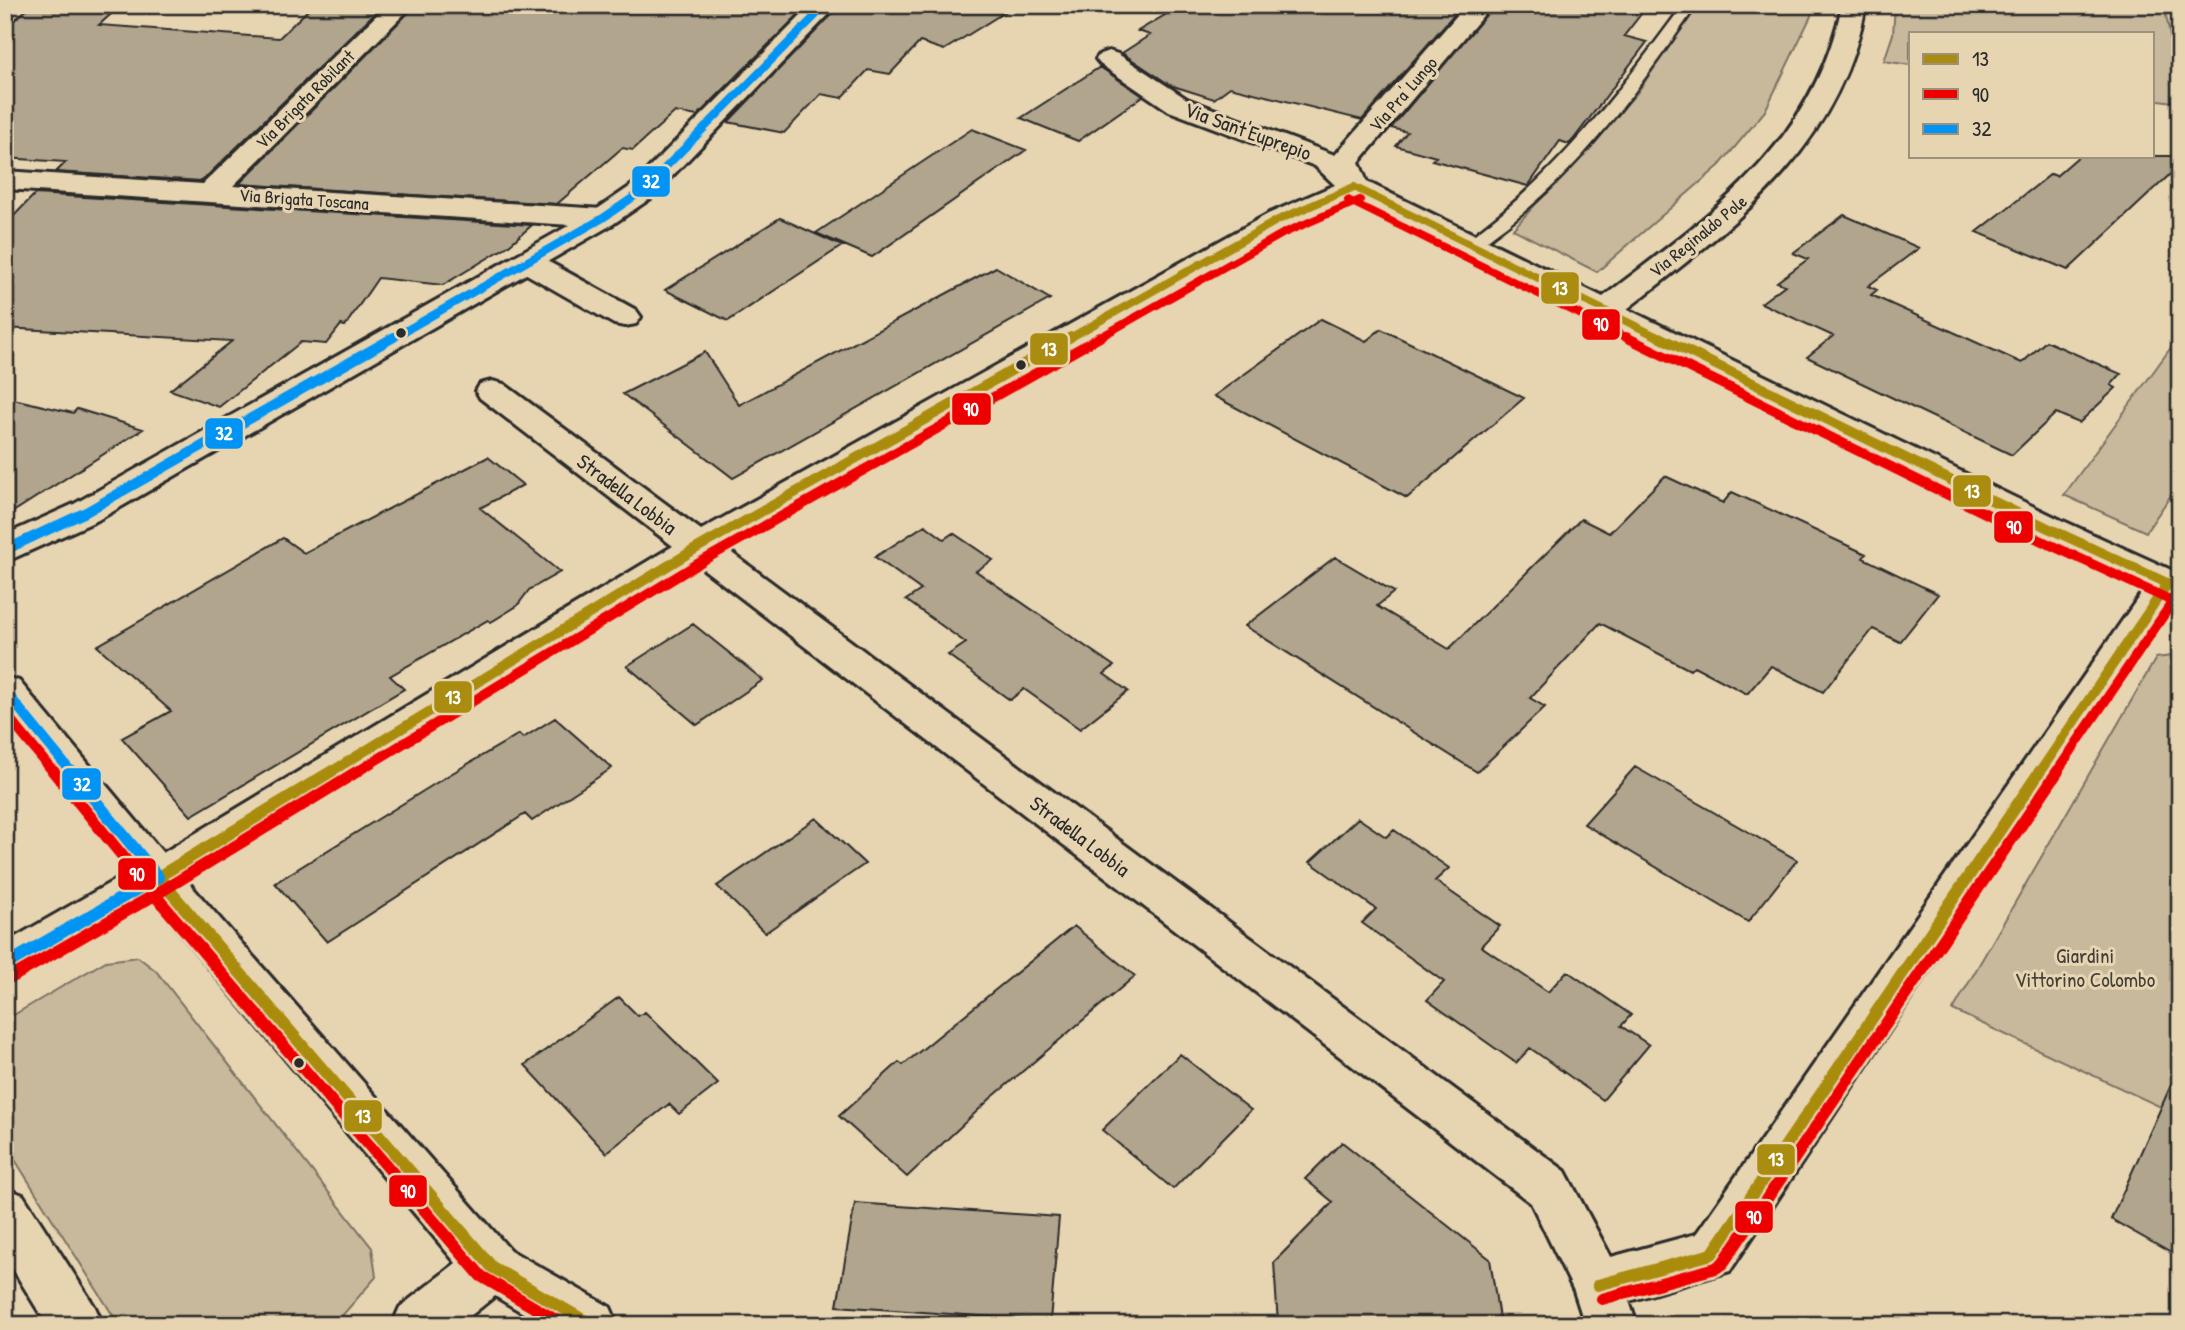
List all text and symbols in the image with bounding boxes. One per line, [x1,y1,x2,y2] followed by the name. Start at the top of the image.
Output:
[1909,32,2154,158] legend
[250,43,361,154] street label: Via Brigata Robilant
[1972,44,1989,73] text: 13
[1363,51,1443,137] street label: Via Pra' Lungo
[1972,80,1989,109] text: 90
[1181,95,1315,167] street label: Via Sant'Euprepio
[1972,114,1991,143] text: 32
[631,165,671,198] line badge: 32
[642,168,660,194] text: 32
[238,182,370,216] street label: Via Brigata Toscana
[1644,189,1752,283] street label: Via Reginaldo Pole
[1540,271,1580,305] line badge: 13
[1552,275,1568,301] text: 13
[1581,308,1621,341] line badge: 90
[1593,311,1609,337] text: 90
[394,326,408,340] unlabelled marker
[1029,332,1069,366] line badge: 13
[1041,336,1057,362] text: 13
[1014,358,1028,372] unlabelled marker
[951,392,992,426] line badge: 90
[963,396,979,422] text: 90
[204,417,244,450] line badge: 32
[215,420,233,446] text: 32
[571,447,683,541] street label: Stradella Lobbia
[1952,474,1992,508] line badge: 13
[1964,478,1980,504] text: 13
[1993,510,2034,544] line badge: 90
[2006,514,2022,540] text: 90
[433,680,473,714] line badge: 13
[445,684,461,710] text: 13
[61,767,102,801] line badge: 32
[73,771,91,797] text: 32
[1024,789,1136,883] street label: Stradella Lobbia
[117,857,157,891] line badge: 90
[129,861,145,887] text: 90
[2015,941,2155,994] park label: Giardini Vittorino Colombo
[292,1056,306,1070] unlabelled marker
[343,1099,383,1133] line badge: 13
[355,1103,371,1129] text: 13
[1756,1143,1796,1176] line badge: 13
[1768,1146,1784,1172] text: 13
[388,1174,428,1208] line badge: 90
[400,1178,416,1204] text: 90
[1734,1200,1774,1234] line badge: 90
[1746,1204,1762,1230] text: 90

